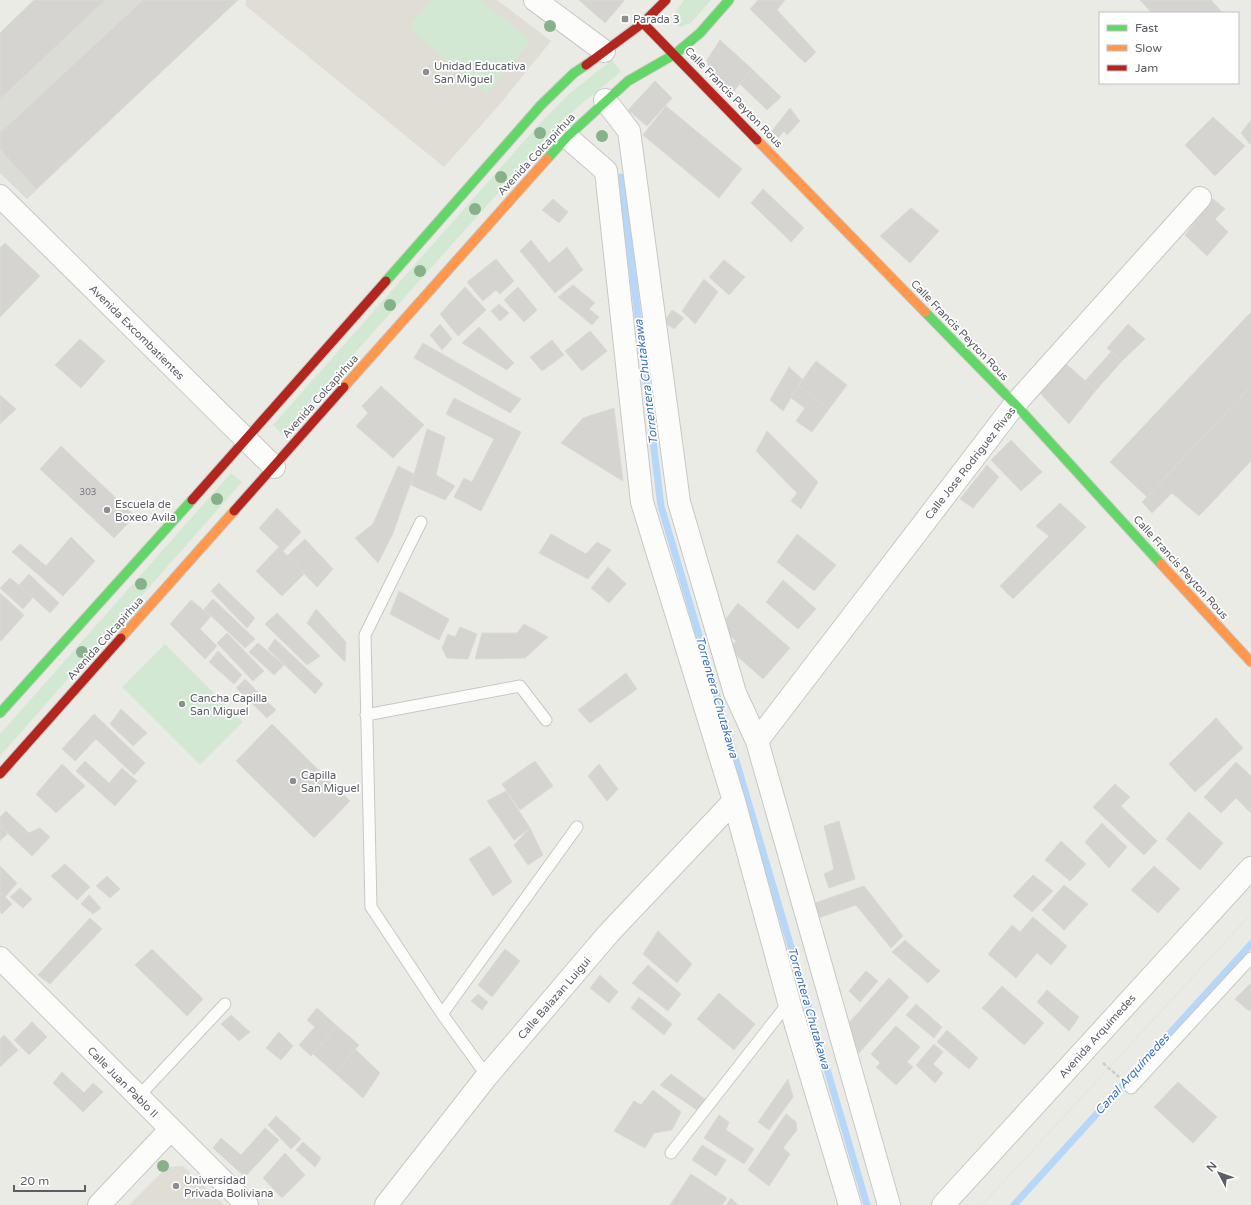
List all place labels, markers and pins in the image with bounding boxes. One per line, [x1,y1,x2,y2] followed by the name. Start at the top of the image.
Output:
[633,13,680,26] place label: Parada 3
[620,14,630,24] marker: Parada 3
[434,60,526,86] place label: Unidad Educativa San Miguel
[421,67,431,77] marker: Unidad Educativa San Miguel
[115,498,176,524] place label: Escuela de Boxeo Avila
[102,505,112,515] marker: Escuela de Boxeo Avila
[190,692,267,718] place label: Cancha Capilla San Miguel
[177,699,187,709] marker: Cancha Capilla San Miguel
[301,769,359,795] place label: Capilla San Miguel
[288,776,298,786] marker: Capilla San Miguel
[184,1174,274,1200] place label: Universidad Privada Boliviana
[171,1181,181,1191] marker: Universidad Privada Boliviana

